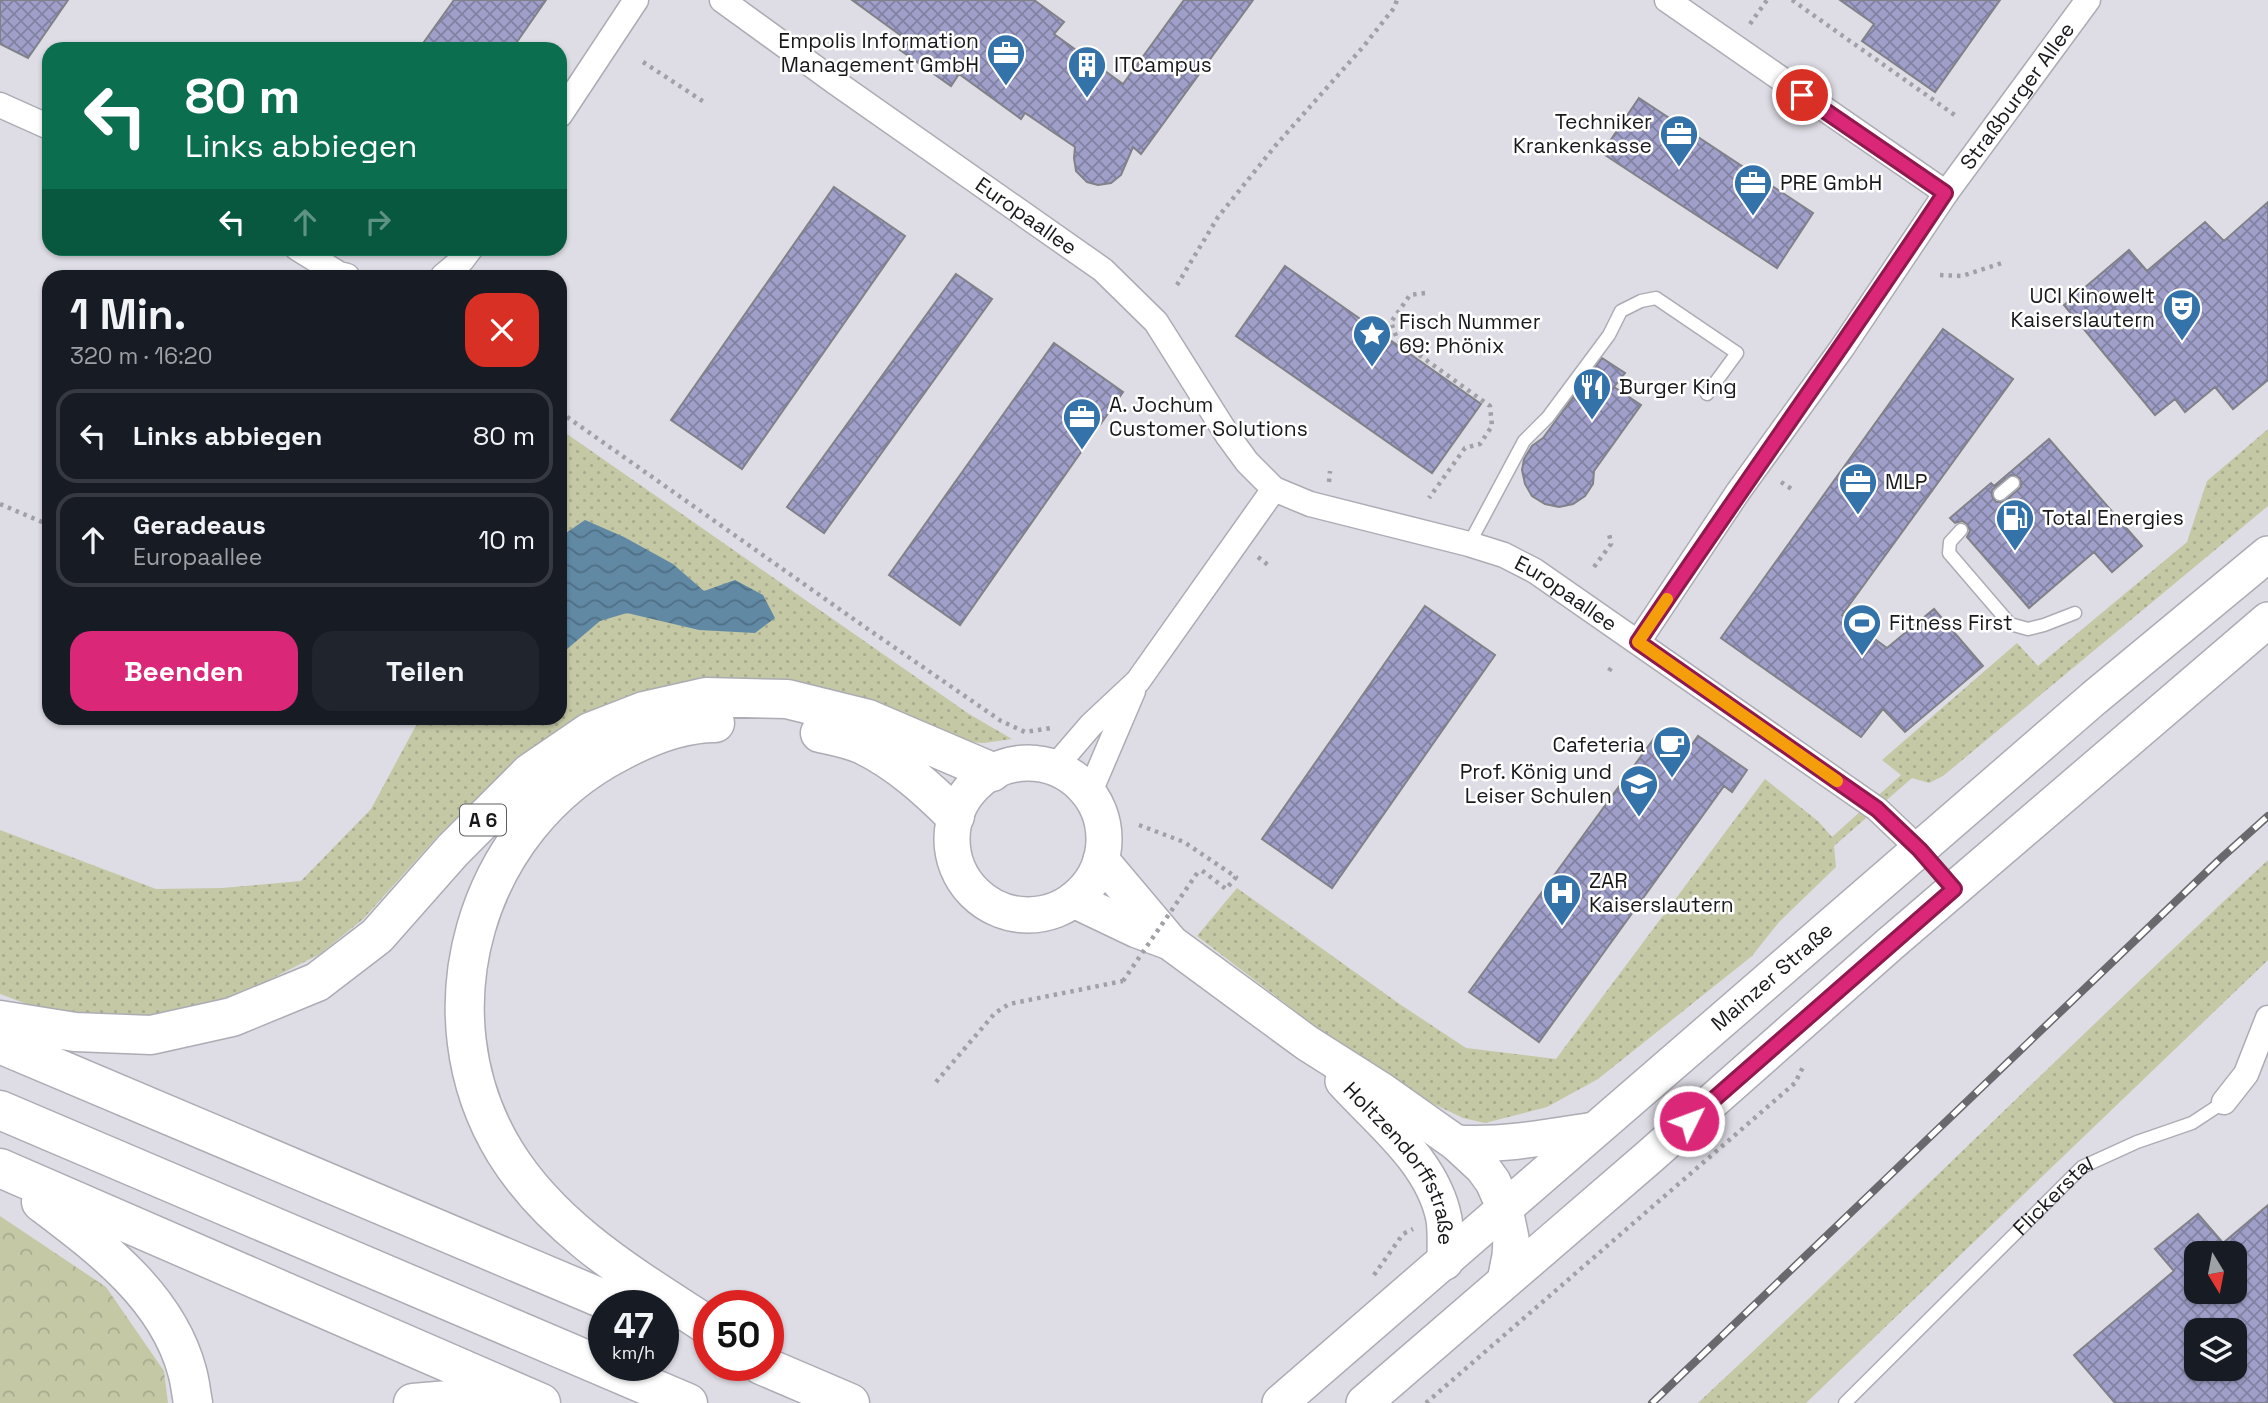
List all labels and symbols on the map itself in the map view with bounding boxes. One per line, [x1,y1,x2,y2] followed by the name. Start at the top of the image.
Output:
[1954,17,2080,175] street label: Straßburger Allee
[778,27,979,78] place label: Empolis Information Management GmbH
[985,32,1027,87] office icon: Empolis Information Management GmbH
[1066,44,1108,99] building icon: ITCampus
[1114,51,1212,78] place label: ITCampus
[1772,65,1832,125] pin
[1513,108,1652,159] place label: Techniker Krankenkasse
[1658,113,1700,168] office icon: Techniker Krankenkasse
[1732,162,1774,217] office icon: PRE GmbH
[1780,169,1882,196] place label: PRE GmbH
[970,171,1082,261] street label: Europaallee
[2010,282,2155,333] place label: UCI Kinowelt Kaiserslautern
[2161,287,2203,342] theatre icon: UCI Kinowelt Kaiserslautern
[1399,308,1541,359] place label: Fisch Nummer 69: Phönix
[1351,313,1393,368] place icon: Fisch Nummer 69: Phönix
[1571,366,1613,421] restaurant icon: Burger King
[1619,373,1737,400] place label: Burger King
[1109,391,1308,442] place label: A. Jochum Customer Solutions
[1061,396,1103,451] office icon: A. Jochum Customer Solutions
[1837,461,1879,516] office icon: MLP
[1885,468,1927,495] place label: MLP
[1994,497,2036,552] fuel station icon: Total Energies
[2042,504,2184,531] place label: Total Energies
[1510,549,1623,637] street label: Europaallee
[1841,602,1883,657] sports icon: Fitness First
[1889,609,2013,636] place label: Fitness First
[1651,724,1693,779] cafe icon: Cafeteria
[1552,731,1645,758] place label: Cafeteria
[1460,758,1612,809] place label: Prof. König und Leiser Schulen
[1618,763,1660,818] school or university icon: Prof. König und Leiser Schulen
[460,804,506,835] road number: A 6
[1589,867,1734,918] place label: ZAR Kaiserslautern
[1541,872,1583,927] hospital icon: ZAR Kaiserslautern
[1705,916,1838,1037] street label: Mainzer Straße
[1338,1076,1459,1245] street label: Holtzendorffstraße
[1652,1084,1726,1158] position arrow
[2007,1150,2097,1241] street label: Flickerstal
[2184,1241,2247,1304] north arrow
[693,1290,784,1381] speed limit sign: 50

